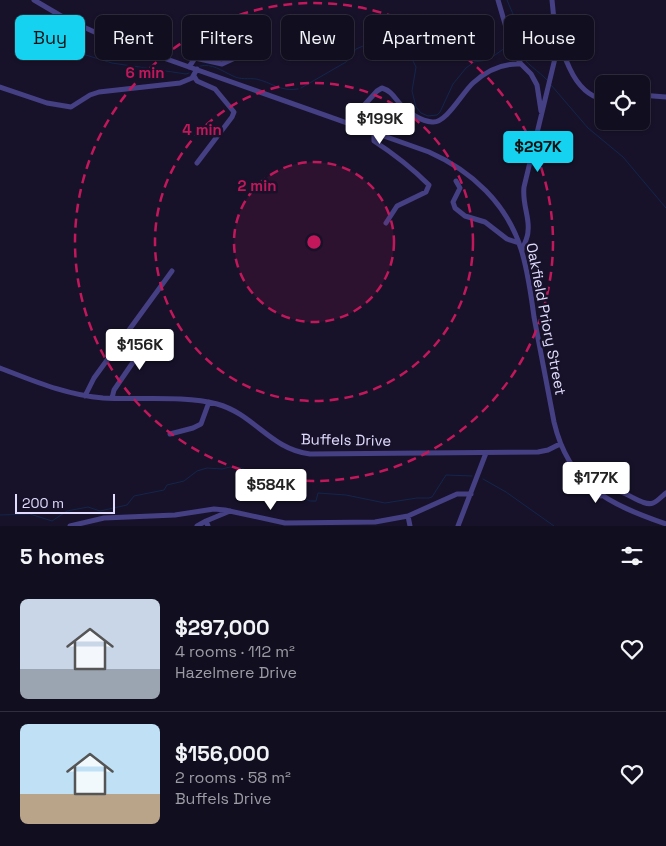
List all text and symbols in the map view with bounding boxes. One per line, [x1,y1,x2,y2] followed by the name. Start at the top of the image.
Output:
[15,15,85,60] chip: Buy
[95,15,172,60] chip: Rent
[182,15,271,60] chip: Filters
[281,15,354,60] chip: New
[364,15,494,60] chip: Apartment
[504,15,594,60] chip: House
[125,63,165,82] text: 6 min
[595,75,650,130] map controls
[595,75,650,130] button: locate
[345,102,415,145] pin: $199K
[357,108,403,129] text: $199K
[182,120,222,139] text: 4 min
[503,130,573,173] pin: $297K
[514,136,562,157] text: $297K
[238,176,276,195] text: 2 min
[305,233,323,251] centre of rings
[522,241,571,397] street label: Oakfield Priory Street
[105,328,175,371] pin: $156K
[117,334,163,355] text: $156K
[301,429,392,450] street label: Buffels Drive
[561,462,631,504] pin: $177K
[574,467,618,488] text: $177K
[236,468,306,511] pin: $584K
[246,474,296,495] text: $584K
[15,491,115,514] scale bar
[22,494,64,512] text: 200 m
[618,542,646,570] icon: filters
[20,543,105,570] text: 5 homes
[175,614,270,641] text: $297,000
[60,619,120,679] icon: home
[618,635,646,663] icon: heart
[175,641,295,662] text: 4 rooms · 112 m²
[175,662,297,683] text: Hazelmere Drive
[175,740,270,767] text: $156,000
[60,744,120,804] icon: home
[618,760,646,788] icon: heart
[175,767,291,788] text: 2 rooms · 58 m²
[175,788,271,809] text: Buffels Drive

